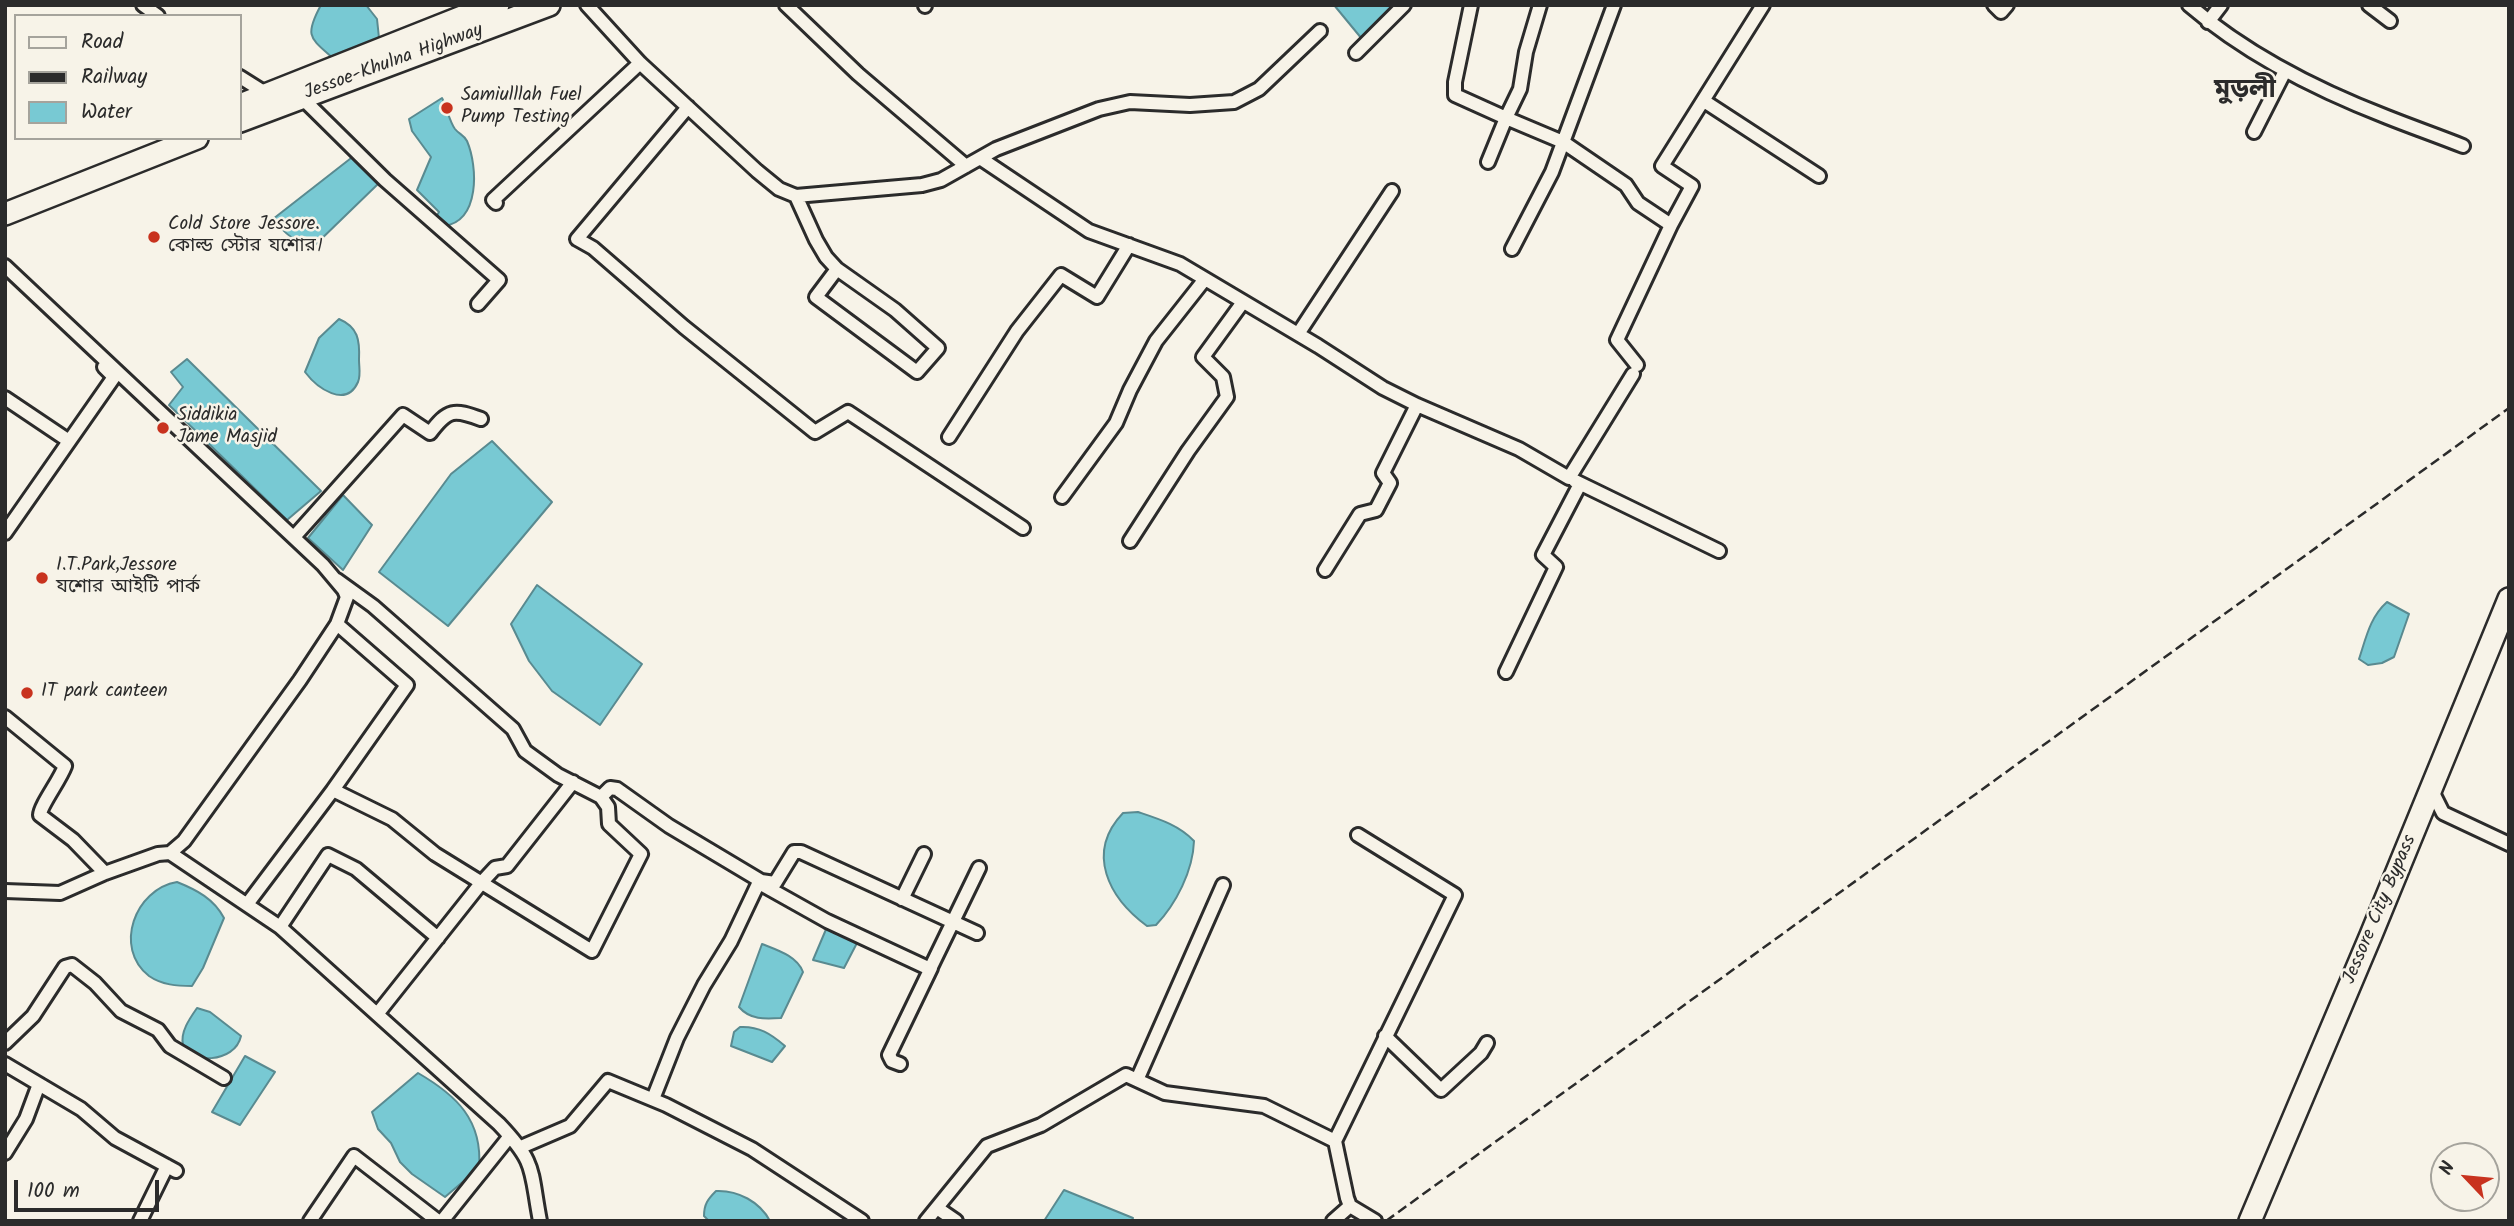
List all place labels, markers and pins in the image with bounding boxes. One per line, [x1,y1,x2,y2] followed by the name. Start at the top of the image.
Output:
[461,86,582,130] place label: Samiulllah Fuel Pump Testing
[439,100,455,116] marker: Samiulllah Fuel Pump Testing
[168,215,322,259] place label: Cold Store Jessore. কোল্ড স্টোর যশোর।
[146,229,162,245] marker: Cold Store Jessore. কোল্ড স্টোর যশোর।
[177,406,277,450] place label: Siddikia Jame Masjid
[155,420,171,436] marker: Siddikia Jame Masjid
[56,556,200,600] place label: I.T.Park,Jessore যশোর আইটি পার্ক
[34,570,50,586] marker: I.T.Park,Jessore যশোর আইটি পার্ক
[41,682,168,704] place label: IT park canteen
[19,685,35,701] marker: IT park canteen

